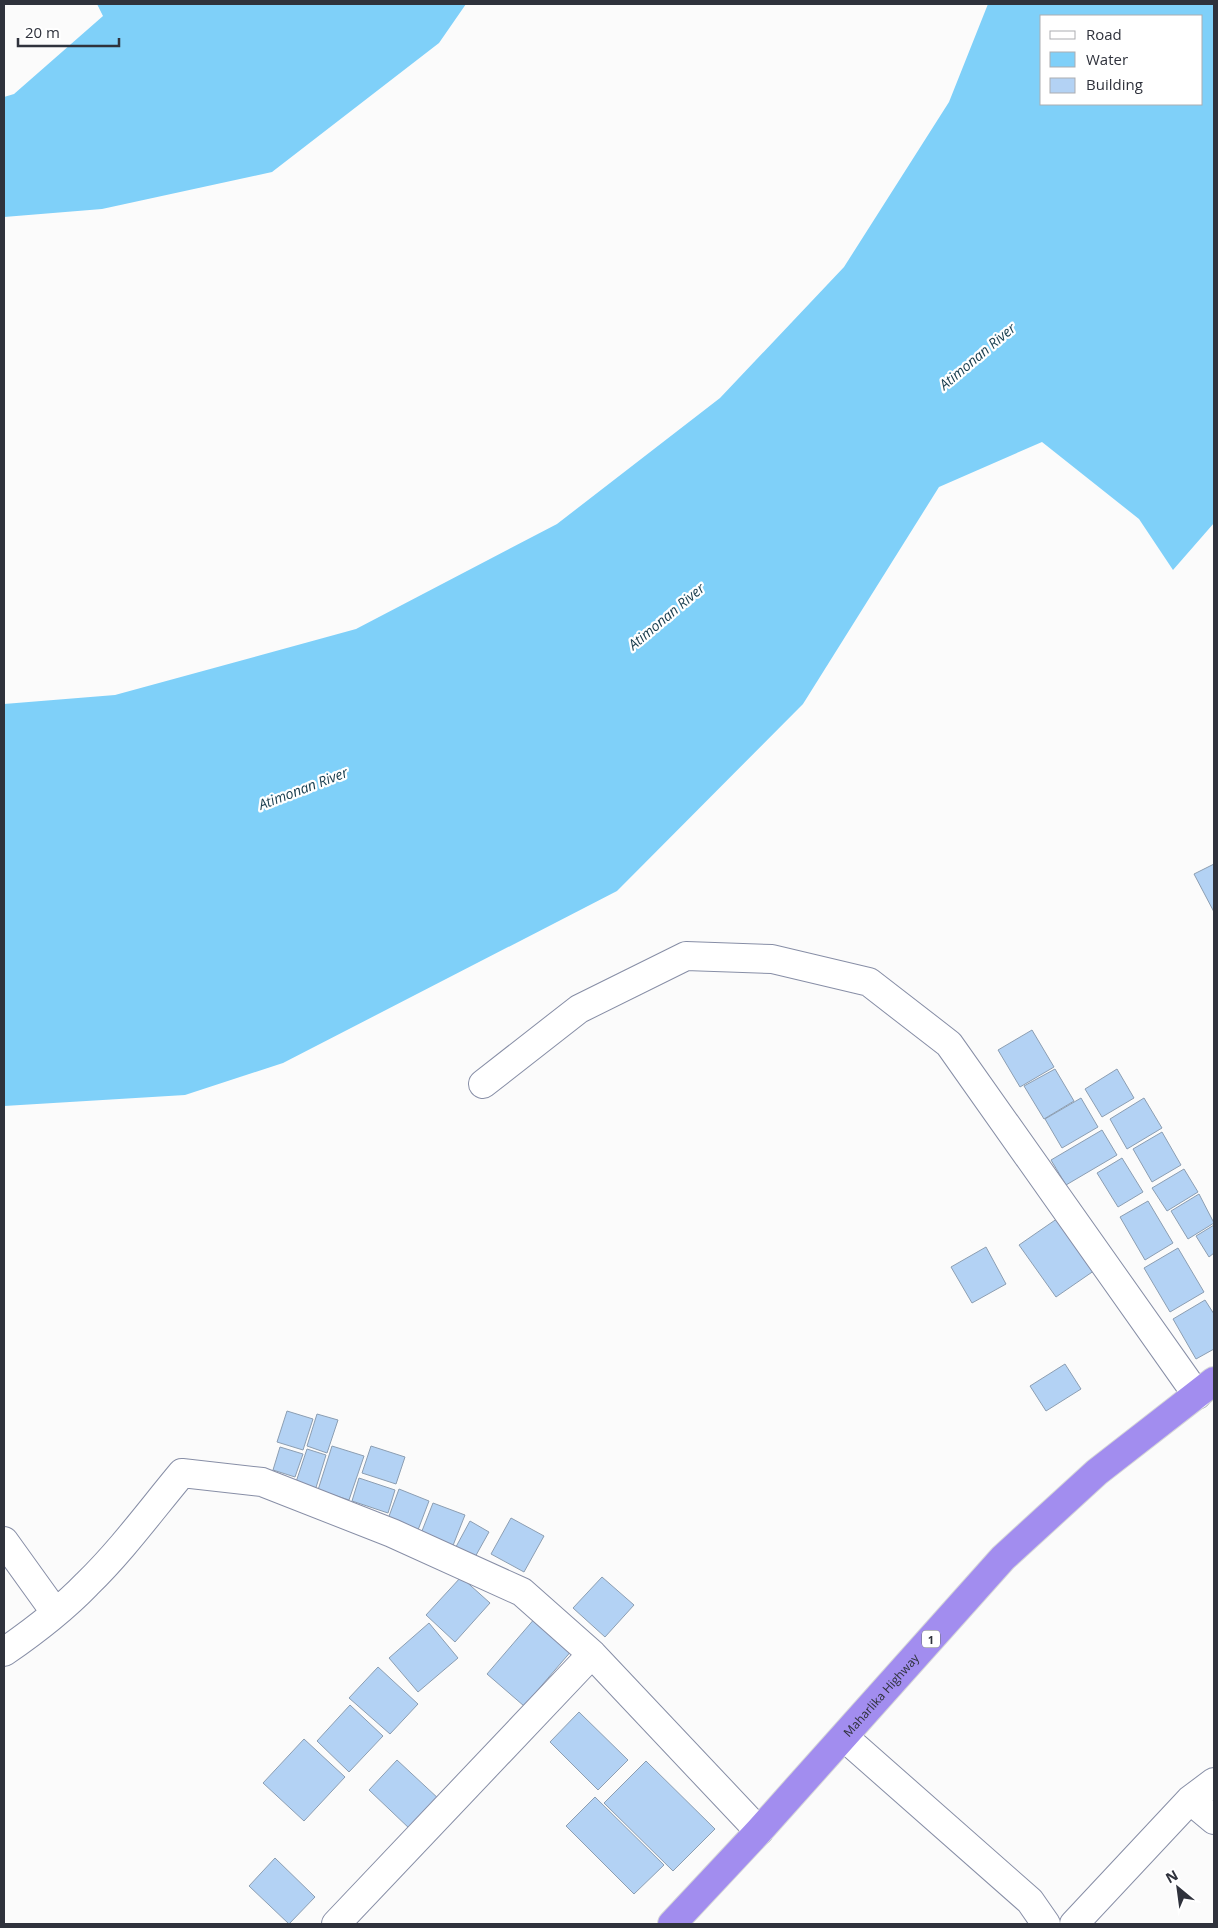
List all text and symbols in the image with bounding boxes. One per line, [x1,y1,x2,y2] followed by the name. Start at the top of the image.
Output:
[18,15,119,47] scale bar
[1040,15,1203,105] legend
[25,22,60,42] text: 20 m
[1086,24,1122,44] text: Road
[1086,49,1128,69] text: Water
[1086,74,1143,94] text: Building
[934,318,1020,394] water label: Atimonan River
[623,578,709,654] water label: Atimonan River
[255,762,351,814] water label: Atimonan River
[922,1630,940,1648] road number: 1
[839,1649,923,1740] street label: Maharlika Highway
[1153,1863,1203,1913] north arrow
[1162,1865,1181,1887] text: N

